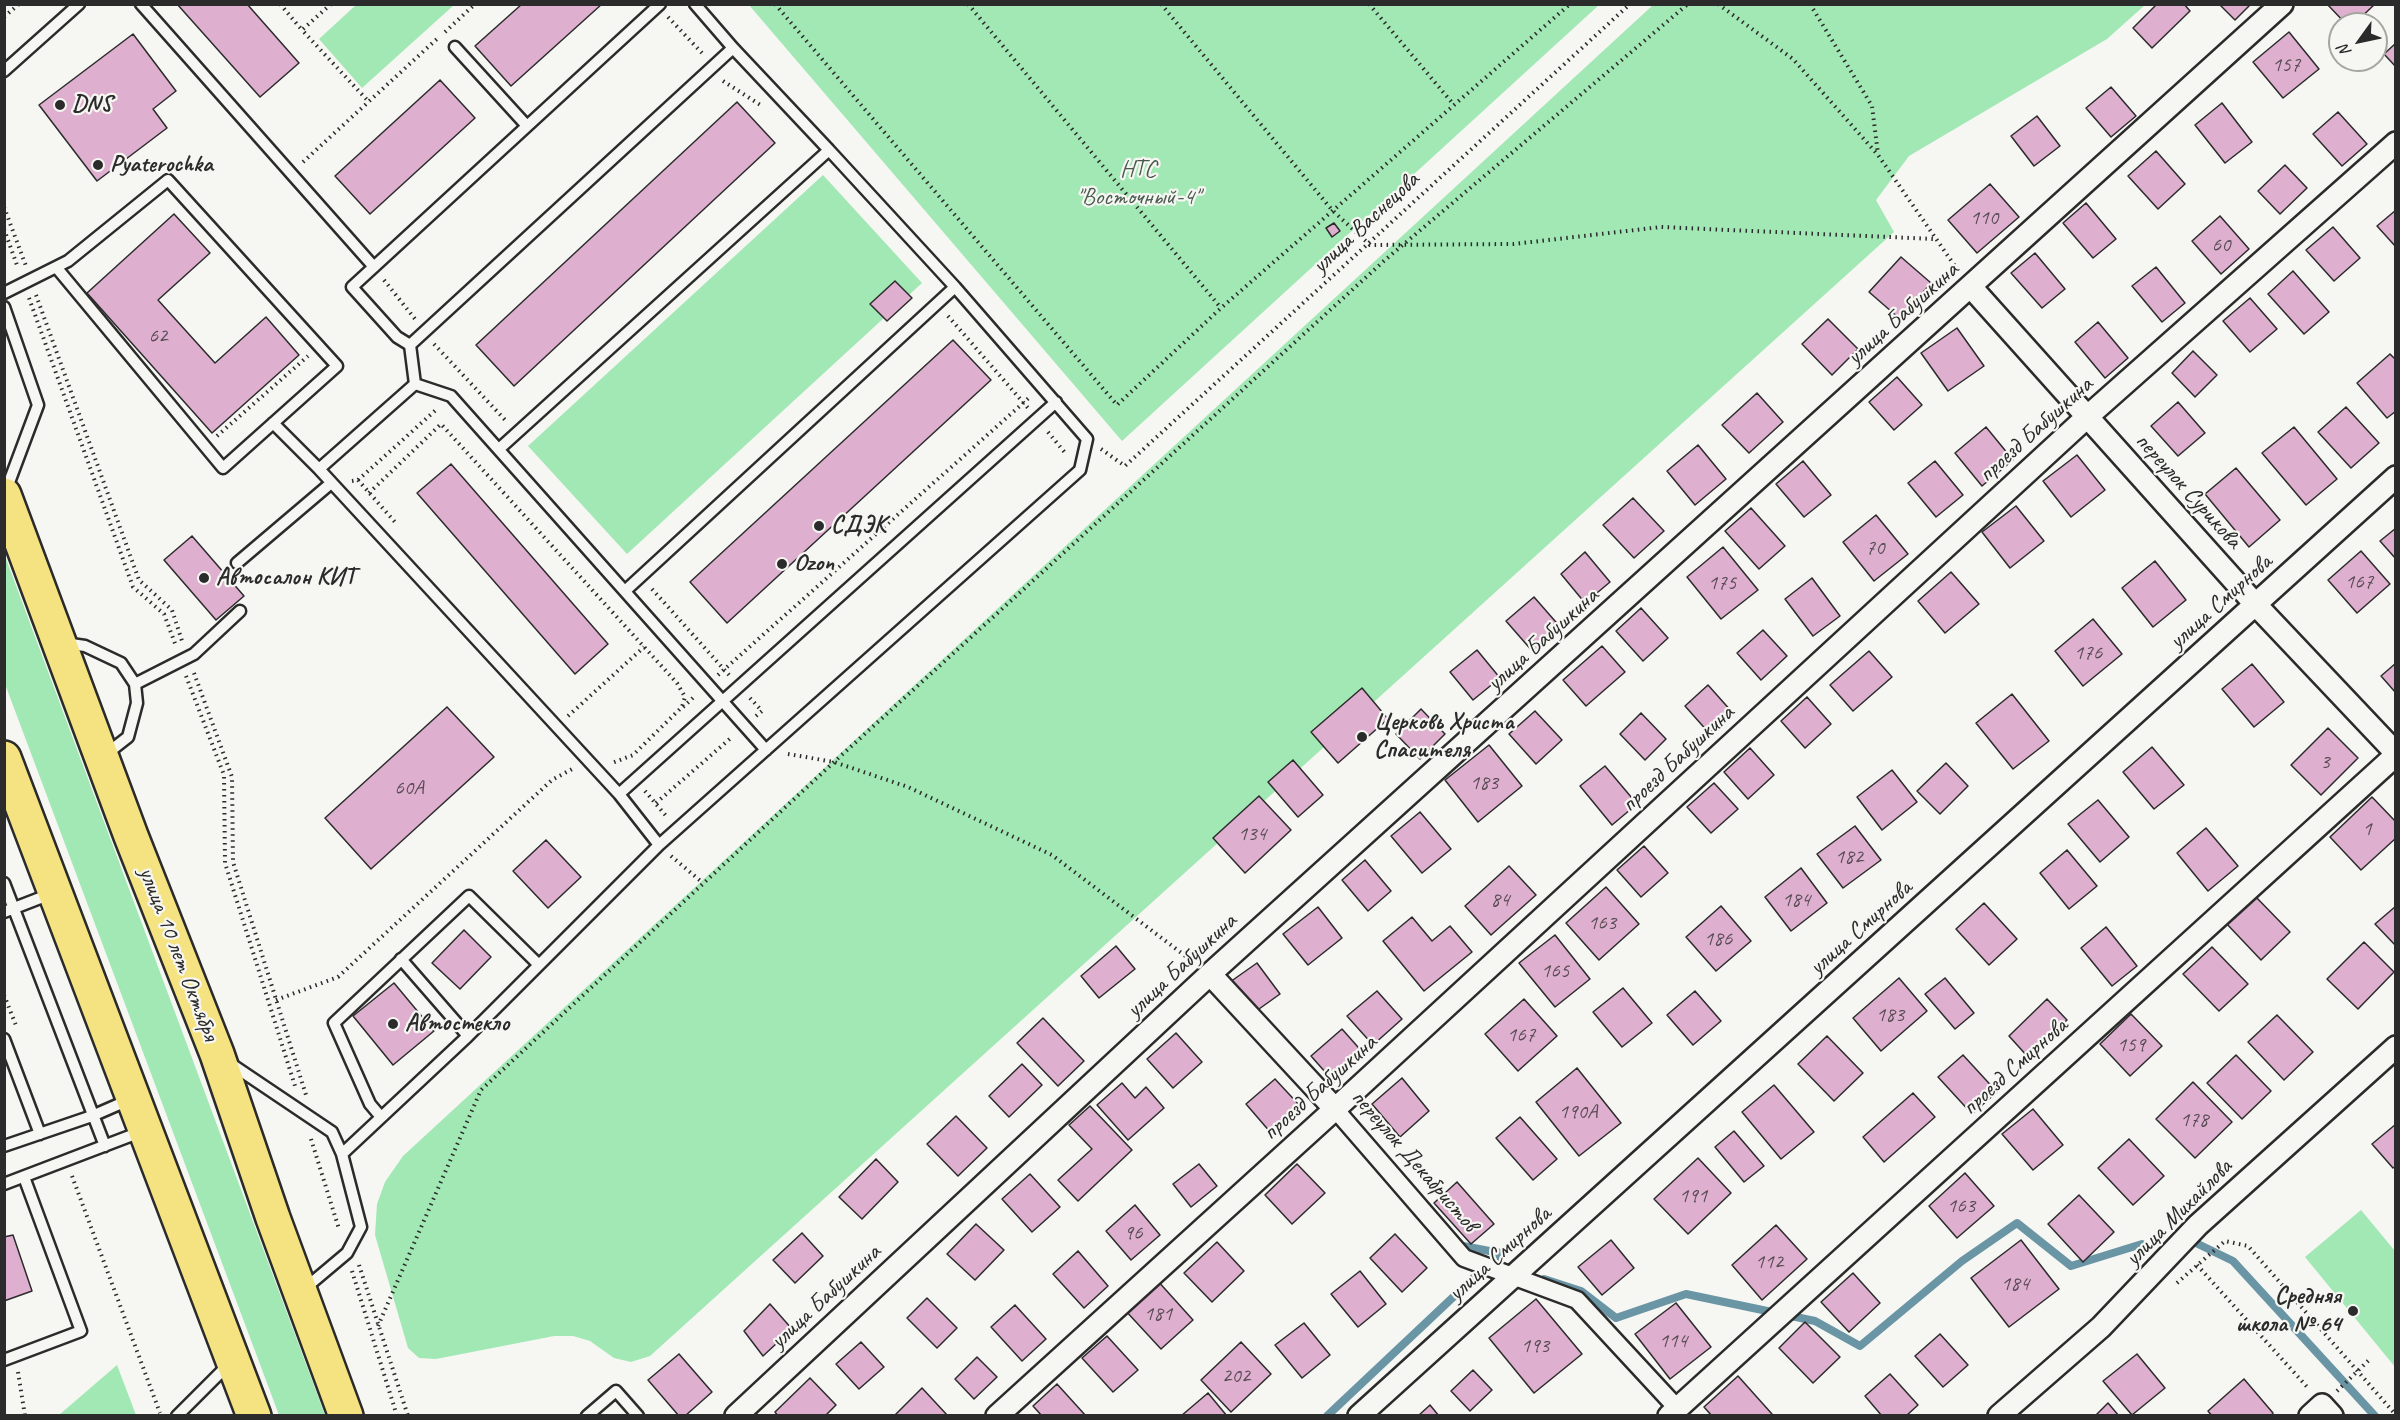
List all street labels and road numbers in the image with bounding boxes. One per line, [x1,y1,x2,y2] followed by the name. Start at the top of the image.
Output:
[1306,166,1426,280] street label: улица Васнецова
[1841,256,1965,372] street label: улица Бабушкина
[1973,371,2099,489] street label: проезд Бабушкина
[2128,427,2248,555] street label: переулок Сурикова
[2164,548,2278,656] street label: улица Смирнова
[1481,582,1605,698] street label: улица Бабушкина
[1615,699,1741,819] street label: проезд Бабушкина
[132,863,224,1045] street label: улица 10 лет Октября
[1804,874,1918,982] street label: улица Смирнова
[1121,907,1243,1025] street label: улица Бабушкина
[1956,1012,2074,1122] street label: проезд Смирнова
[1257,1029,1383,1147] street label: проезд Бабушкина
[1344,1084,1484,1238] street label: переулок Декабристов
[2119,1153,2239,1273] street label: улица Михайлова
[1443,1200,1557,1308] street label: улица Смирнова
[765,1238,887,1356] street label: улица Бабушкина

